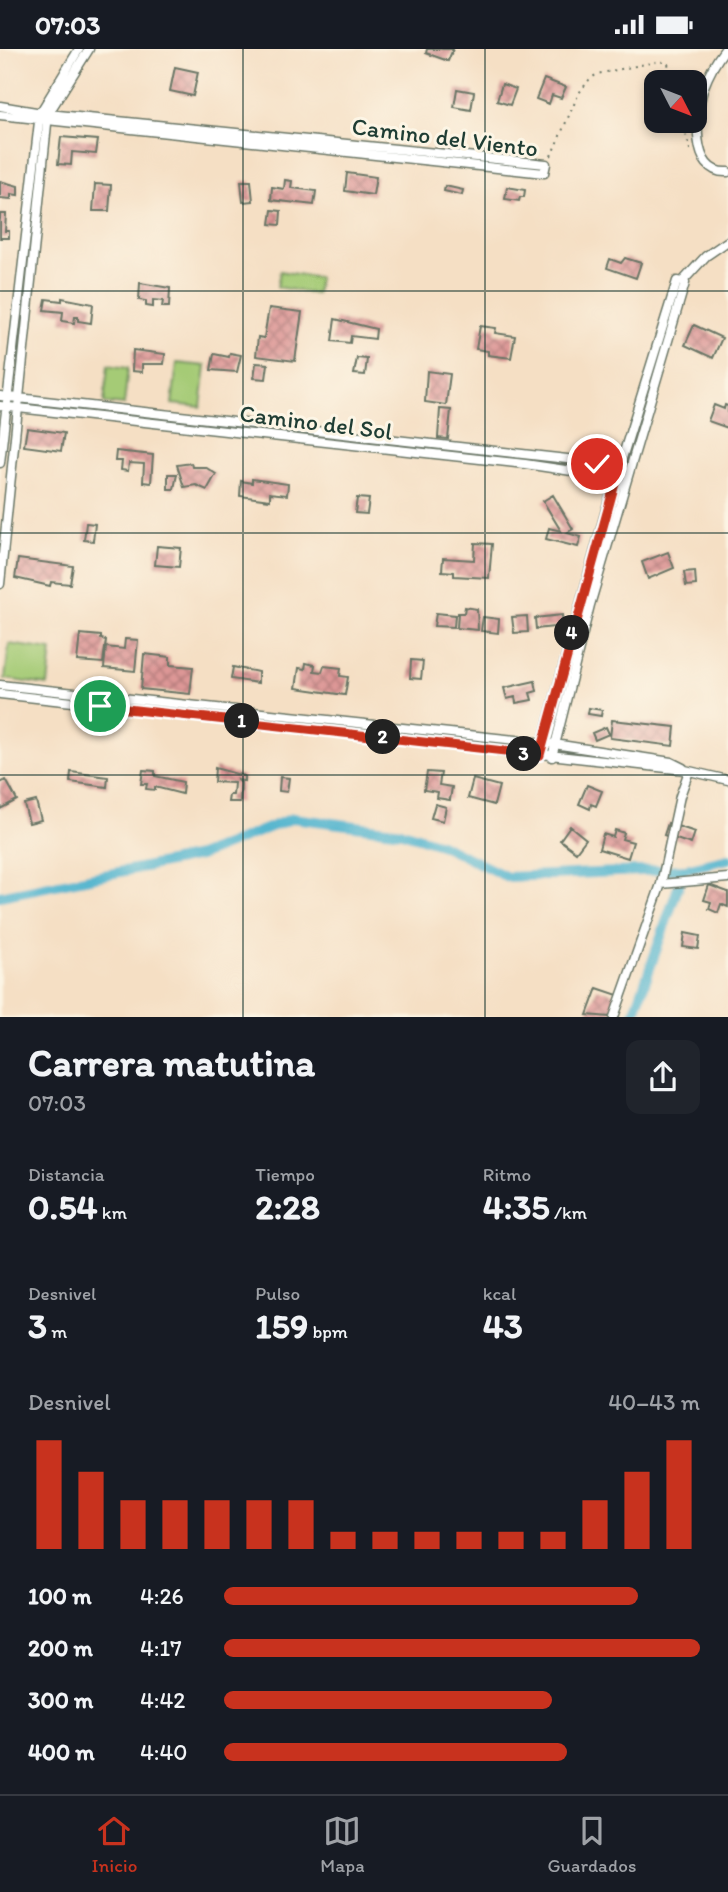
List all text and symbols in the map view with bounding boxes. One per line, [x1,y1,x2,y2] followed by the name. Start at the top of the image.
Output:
[35,9,100,41] text: 07:03
[644,70,707,133] north arrow
[644,70,707,133] map controls
[350,111,540,163] street label: Camino del Viento
[238,398,394,446] street label: Camino del Sol
[567,434,627,494] pin
[578,445,616,483] icon: check
[554,615,590,651] pin: 4
[566,621,577,644] text: 4
[70,676,130,736] pin
[81,687,119,725] icon: arrive
[224,703,260,739] pin: 1
[237,709,246,732] text: 1
[366,719,400,755] pin: 2
[378,725,388,748] text: 2
[506,737,542,771] pin: 3
[518,742,529,765] text: 3
[28,1040,315,1086] text: Carrera matutina
[626,1040,700,1114] button: share
[28,1089,86,1117] text: 07:03
[28,1163,105,1186] text: Distancia
[255,1163,315,1186] text: Tiempo
[483,1163,531,1186] text: Ritmo
[28,1186,98,1228] text: 0.54
[255,1186,320,1228] text: 2:28
[483,1186,550,1228] text: 4:35
[98,1201,127,1224] text: km
[550,1201,587,1224] text: /km
[28,1282,96,1305] text: Desnivel
[255,1282,300,1305] text: Pulso
[483,1282,516,1305] text: kcal
[28,1305,47,1347] text: 3
[255,1305,308,1347] text: 159
[483,1305,523,1347] text: 43
[47,1320,67,1343] text: m
[308,1320,348,1343] text: bpm
[28,1388,111,1416] text: Desnivel
[608,1388,700,1416] text: 40–43 m
[28,1582,92,1610] text: 100 m
[140,1582,184,1610] text: 4:26
[28,1634,93,1662] text: 200 m
[140,1634,182,1662] text: 4:17
[28,1686,93,1714] text: 300 m
[140,1686,185,1714] text: 4:42
[28,1738,95,1766] text: 400 m
[140,1738,187,1766] text: 4:40
[91,1812,137,1877] tab: Inicio
[320,1812,365,1877] tab: Mapa
[547,1812,637,1877] tab: Guardados

